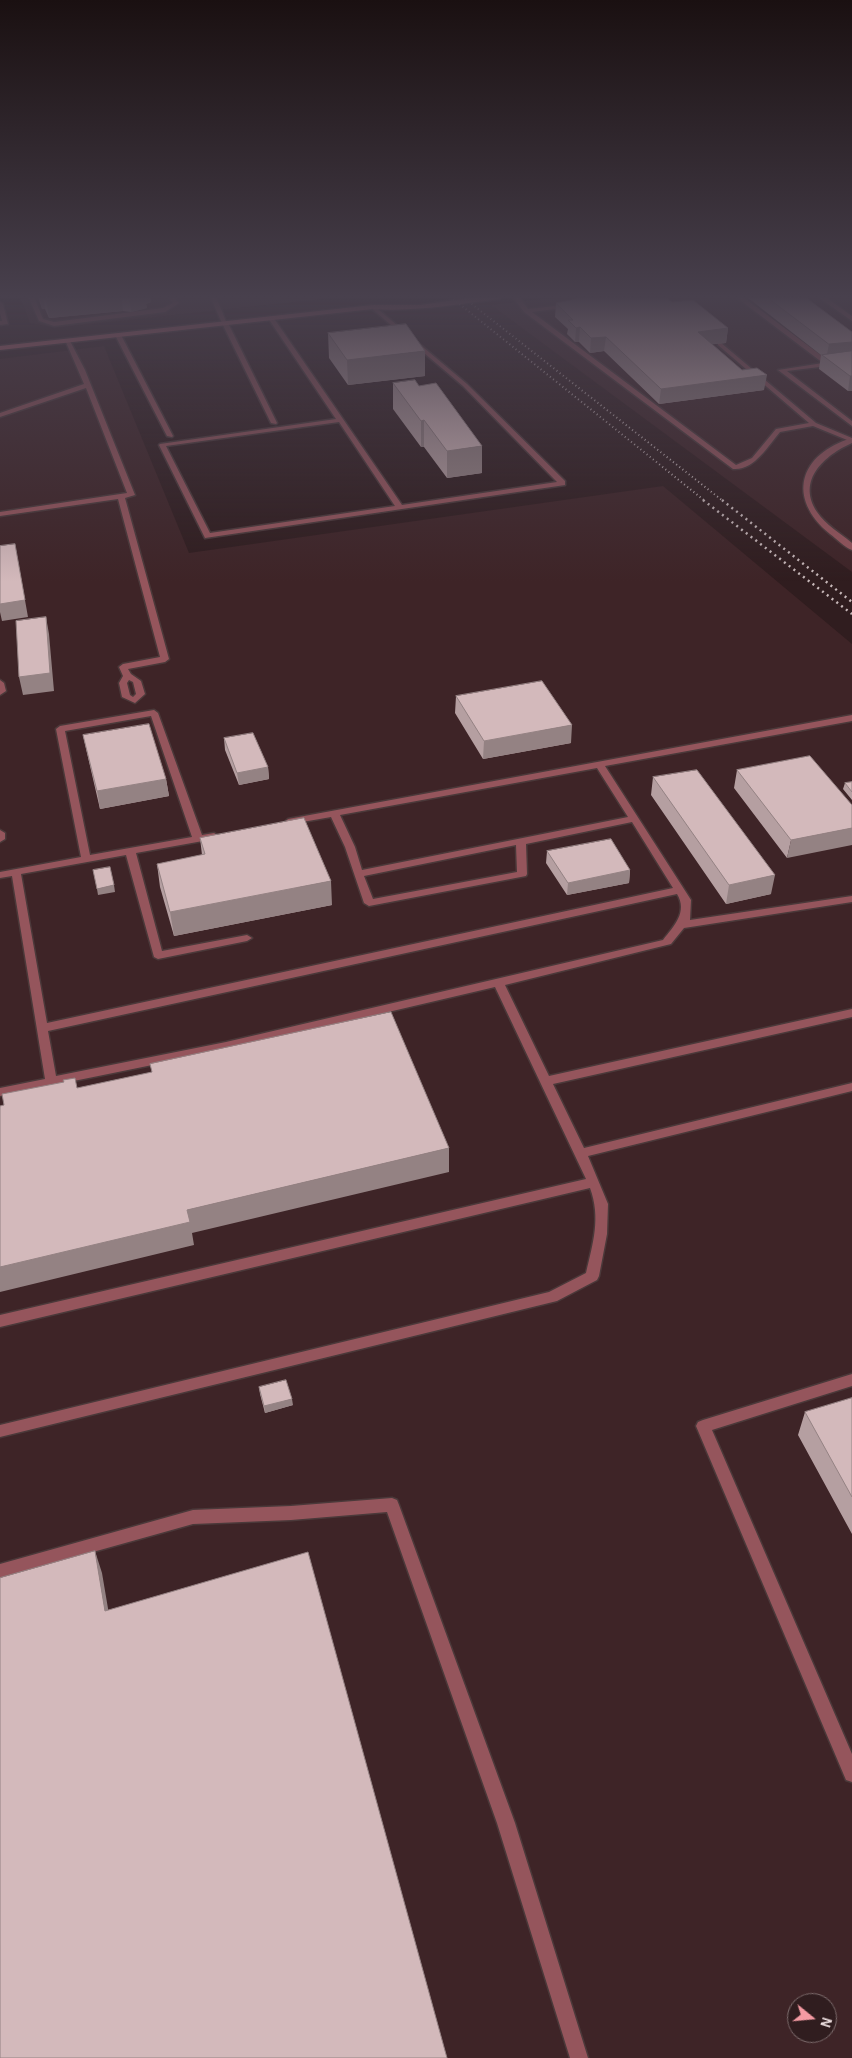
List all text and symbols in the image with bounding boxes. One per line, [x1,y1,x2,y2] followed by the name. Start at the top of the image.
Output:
[787,1993,837,2043] north arrow
[817,2015,834,2029] text: N

